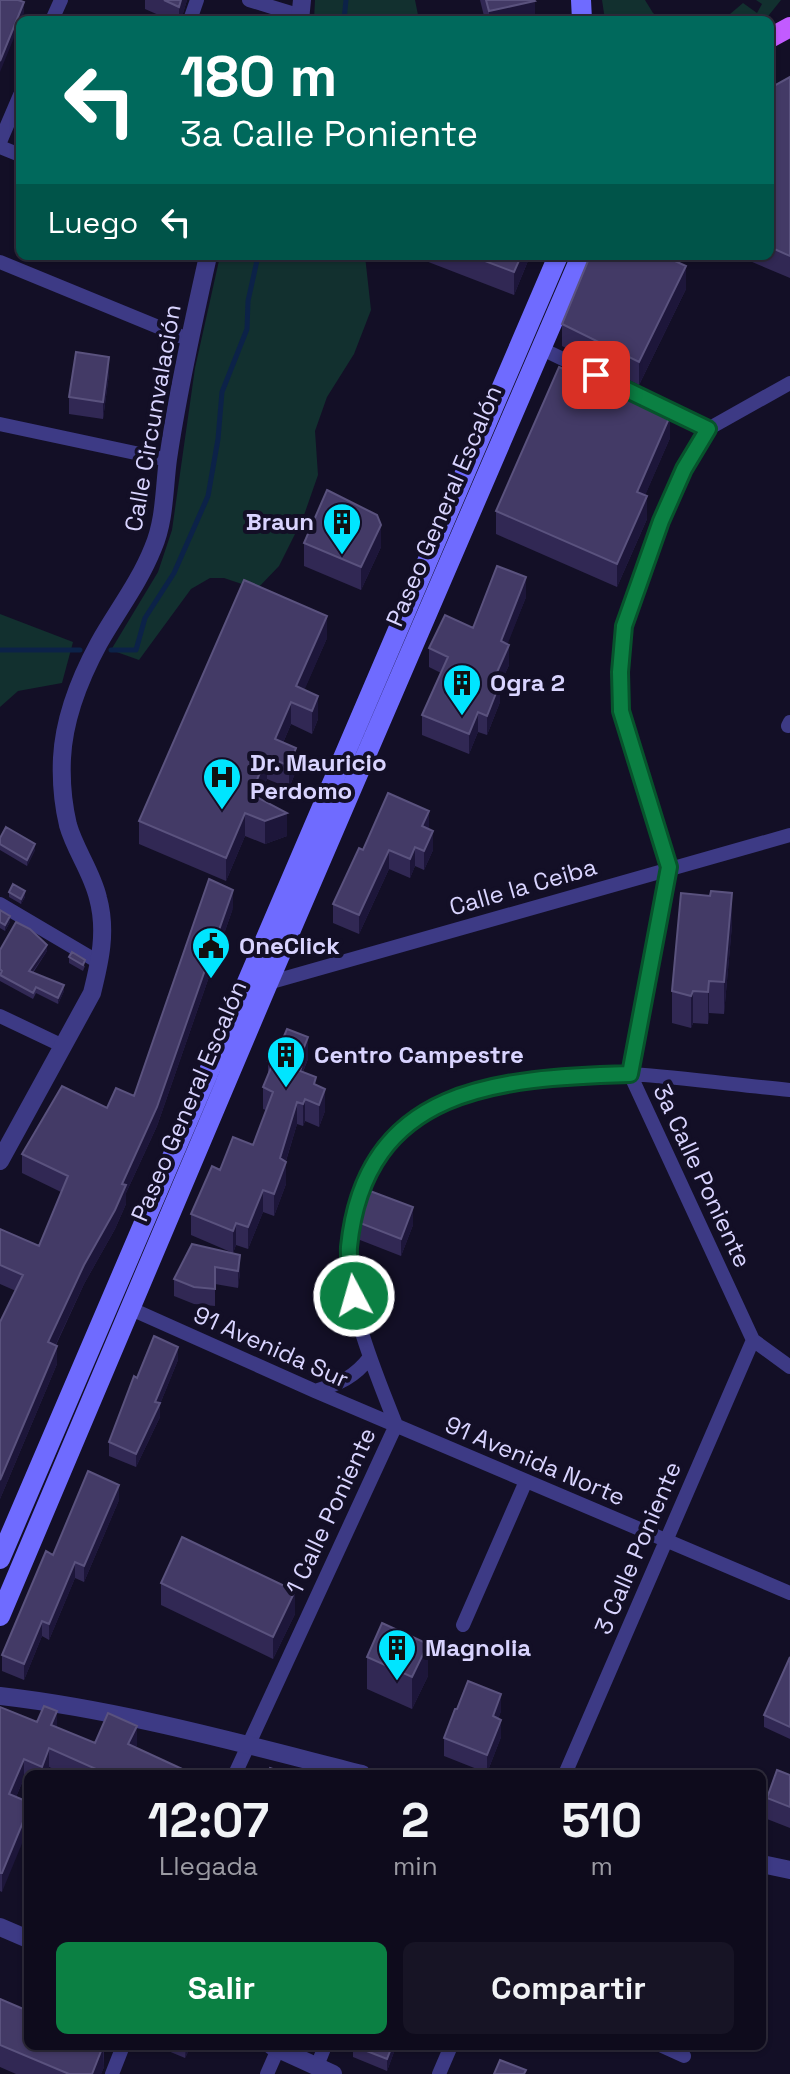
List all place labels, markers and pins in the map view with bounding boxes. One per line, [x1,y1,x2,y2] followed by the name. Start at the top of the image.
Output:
[562,341,630,409] pin
[321,501,363,556] building icon: Braun
[246,506,314,537] place label: Braun
[441,662,483,717] building icon: Ogra 2
[490,667,565,698] place label: Ogra 2
[250,747,387,806] place label: Dr. Mauricio Perdomo
[201,756,243,811] hospital icon: Dr. Mauricio Perdomo
[190,925,232,980] public building icon: OneClick
[239,930,340,961] place label: OneClick
[265,1034,307,1089] building icon: Centro Campestre
[314,1039,524,1070] place label: Centro Campestre
[376,1627,418,1682] building icon: Magnolia
[425,1632,531,1663] place label: Magnolia

